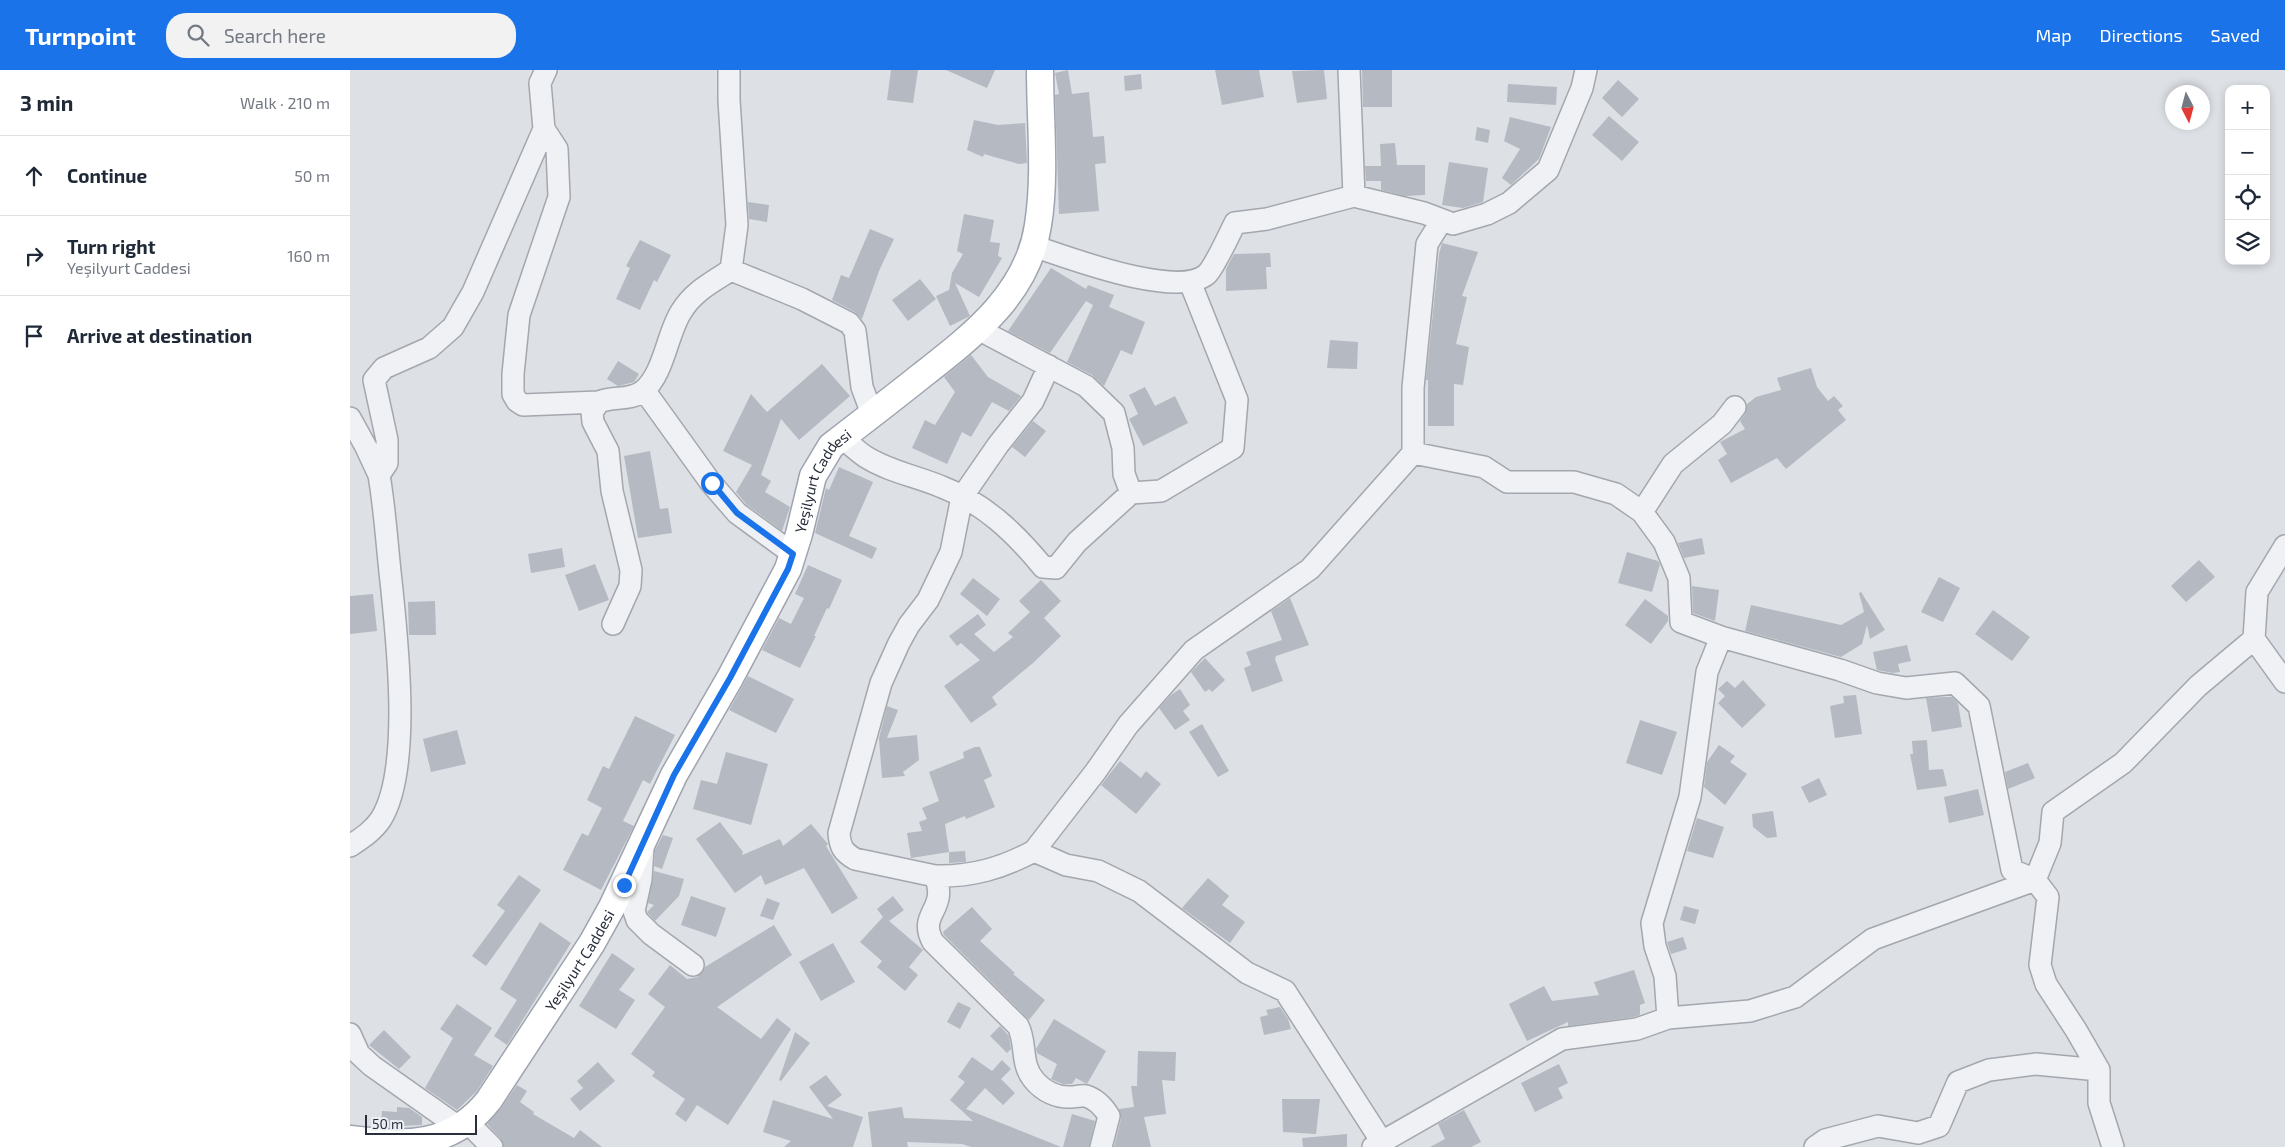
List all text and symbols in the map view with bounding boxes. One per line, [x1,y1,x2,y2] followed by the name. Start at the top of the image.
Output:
[166,13,516,58] search box
[25,21,136,50] text: Turnpoint
[184,21,212,49] icon: search
[224,24,326,47] text: Search here
[2035,24,2072,46] text: Map
[2100,24,2183,46] text: Directions
[2211,24,2260,46] text: Saved
[2165,85,2210,130] north arrow
[2225,85,2270,265] map controls
[2225,85,2270,130] button: +
[20,90,73,115] text: 3 min
[240,93,330,112] text: Walk · 210 m
[2225,130,2270,175] button: −
[20,162,48,190] icon: ahead
[67,164,147,187] text: Continue
[294,166,330,185] text: 50 m
[2225,175,2270,220] button: locate
[2225,220,2270,265] button: layers
[67,235,155,258] text: Turn right
[20,242,48,270] icon: right
[287,246,330,265] text: 160 m
[67,258,191,277] text: Yeşilyurt Caddesi
[20,322,48,350] icon: arrive
[67,324,252,347] text: Arrive at destination
[791,425,855,535] street label: Yeşilyurt Caddesi
[701,472,724,495] route start
[613,874,636,897] route end
[541,907,618,1014] street label: Yeşilyurt Caddesi
[365,1112,478,1135] scale bar
[372,1115,403,1132] text: 50 m

